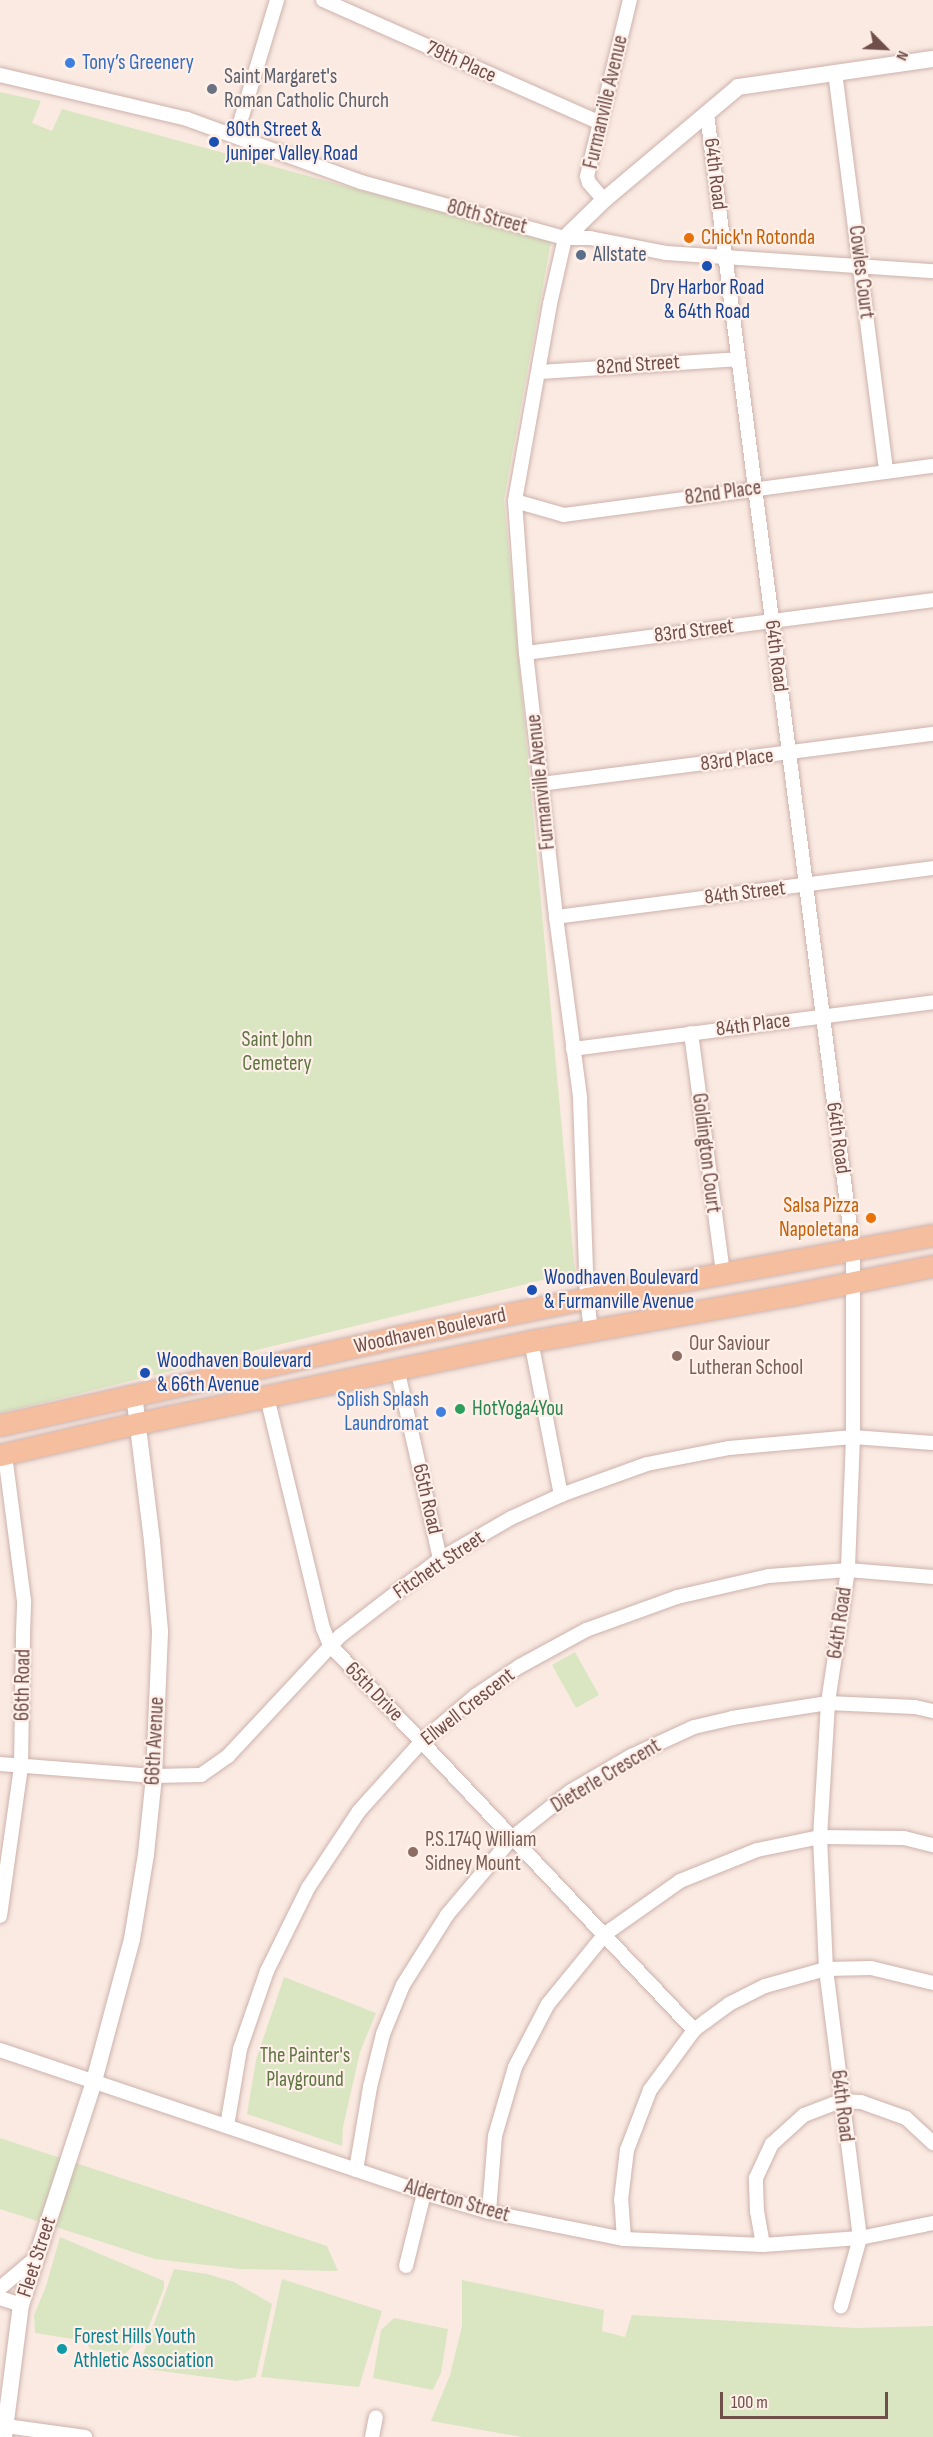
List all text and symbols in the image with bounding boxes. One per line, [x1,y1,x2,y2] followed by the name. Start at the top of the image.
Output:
[855,18,915,78] north arrow
[578,33,634,171] street label: Furmanville Avenue
[422,35,500,89] street label: 79th Place
[891,48,912,63] text: N
[82,50,194,76] place label: Tony’s Greenery
[63,56,77,70] marker: Tony’s Greenery
[224,64,389,114] place label: Saint Margaret's Roman Catholic Church
[205,82,219,96] marker: Saint Margaret's Roman Catholic Church
[226,117,358,167] place label: 80th Street & Juniper Valley Road
[207,135,221,149] marker: 80th Street & Juniper Valley Road
[698,137,732,211] street label: 64th Road
[444,194,530,240] street label: 80th Street
[843,224,879,320] street label: Cowles Court
[701,225,815,251] place label: Chick'n Rotonda
[682,231,696,245] marker: Chick'n Rotonda
[593,242,647,268] place label: Allstate
[574,248,588,262] marker: Allstate
[700,259,714,273] marker: Dry Harbor Road & 64th Road
[650,275,764,325] place label: Dry Harbor Road & 64th Road
[595,350,681,380] street label: 82nd Street
[683,475,763,511] street label: 82nd Place
[653,614,735,648] street label: 83rd Street
[759,619,793,693] street label: 64th Road
[521,713,561,851] street label: Furmanville Avenue
[699,743,775,777] street label: 83rd Place
[703,876,787,910] street label: 84th Street
[714,1008,792,1042] street label: 84th Place
[242,1027,312,1077] park label: Saint John Cemetery
[686,1092,726,1214] street label: Goldington Court
[821,1101,855,1175] street label: 64th Road
[779,1193,859,1243] place label: Salsa Pizza Napoletana
[864,1211,878,1225] marker: Salsa Pizza Napoletana
[544,1265,699,1315] place label: Woodhaven Boulevard & Furmanville Avenue
[525,1283,539,1297] marker: Woodhaven Boulevard & Furmanville Avenue
[352,1303,508,1359] street label: Woodhaven Boulevard
[689,1331,803,1381] place label: Our Saviour Lutheran School
[157,1348,312,1398] place label: Woodhaven Boulevard & 66th Avenue
[670,1349,684,1363] marker: Our Saviour Lutheran School
[138,1366,152,1380] marker: Woodhaven Boulevard & 66th Avenue
[337,1387,429,1437] place label: Splish Splash Laundromat
[472,1396,564,1422] place label: HotYoga4You
[453,1402,467,1416] marker: HotYoga4You
[434,1405,448,1419] marker: Splish Splash Laundromat
[407,1461,447,1537] street label: 65th Road
[389,1525,489,1605] street label: Fitchett Street
[823,1586,857,1660] street label: 64th Road
[10,1649,36,1721] street label: 66th Road
[340,1657,408,1727] street label: 65th Drive
[416,1663,520,1751] street label: Ellwell Crescent
[140,1696,170,1786] street label: 66th Avenue
[547,1734,665,1818] street label: Dieterle Crescent
[425,1827,536,1877] place label: P.S.174Q William Sidney Mount
[406,1845,420,1859] marker: P.S.174Q William Sidney Mount
[260,2043,350,2093] park label: The Painter's Playground
[825,2069,859,2143] street label: 64th Road
[402,2174,512,2228] street label: Alderton Street
[12,2214,62,2300] street label: Fleet Street
[74,2324,214,2374] place label: Forest Hills Youth Athletic Association
[55,2342,69,2356] marker: Forest Hills Youth Athletic Association
[723,2380,891,2418] scale bar
[731,2392,768,2413] text: 100 m

